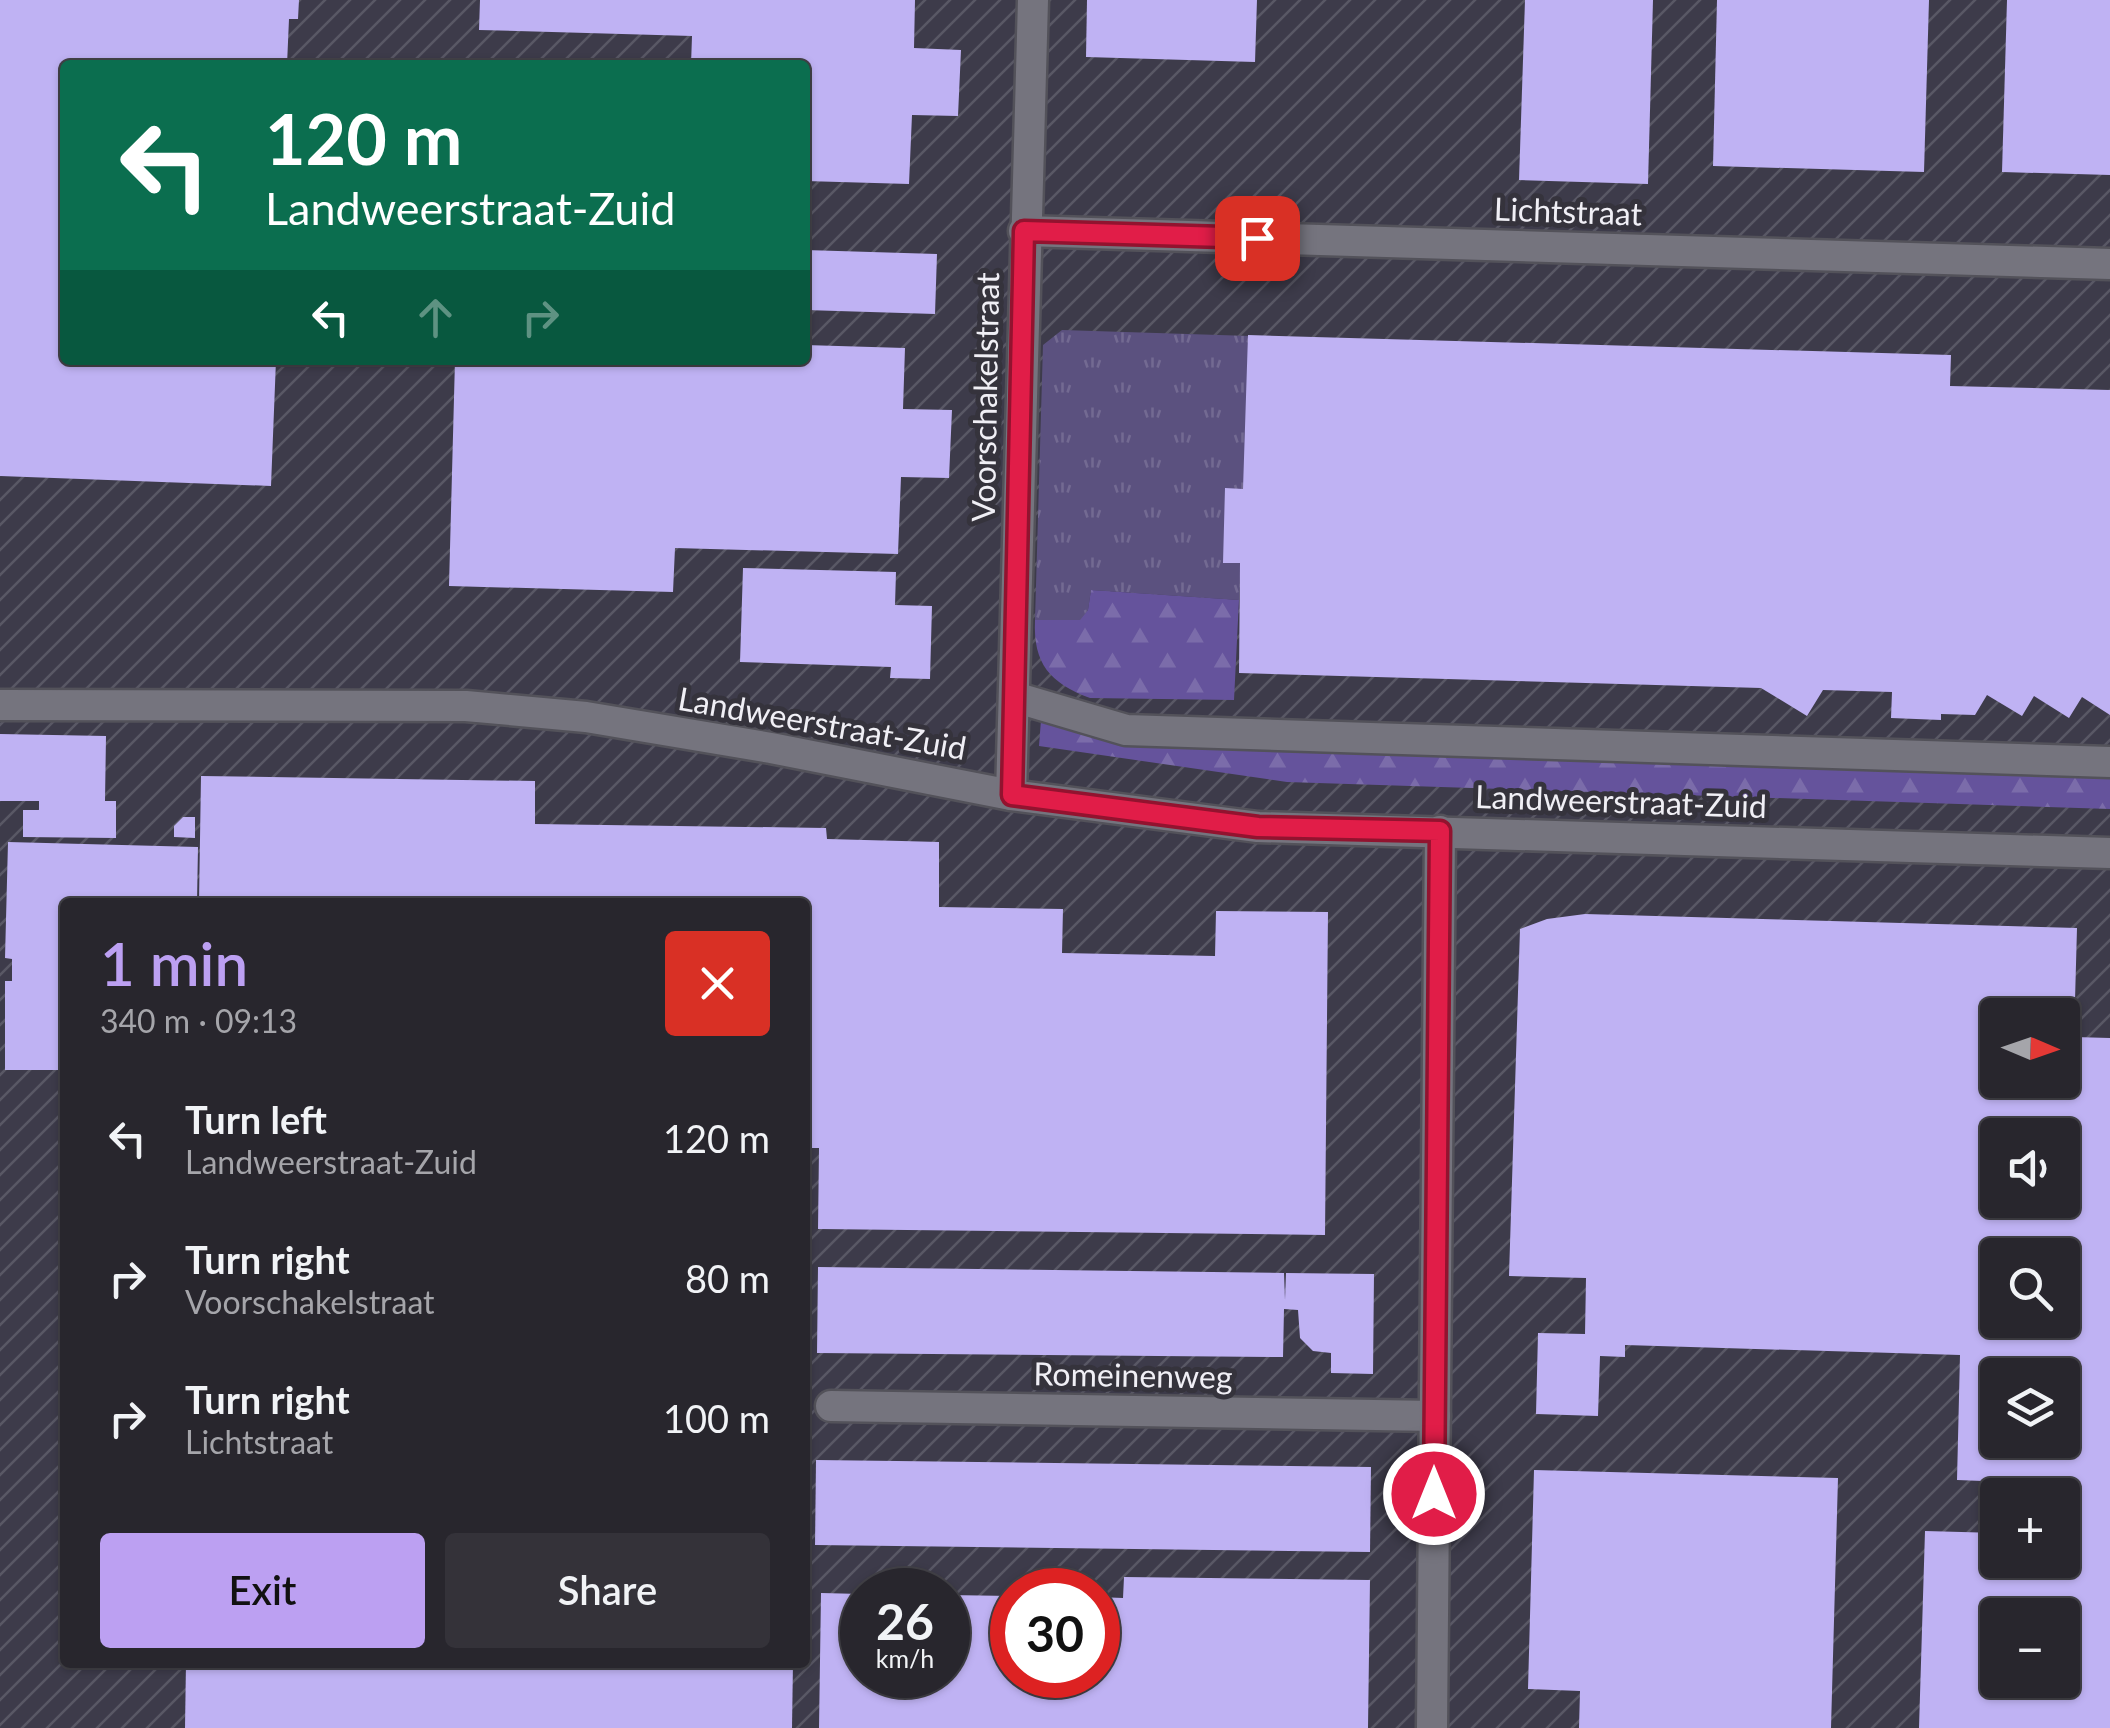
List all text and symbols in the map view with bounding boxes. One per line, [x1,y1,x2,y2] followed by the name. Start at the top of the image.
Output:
[265,96,462,180] text: 120 m
[100,100,230,230] icon: left
[265,181,675,235] text: Landweerstraat-Zuid
[1493,188,1643,233] street label: Lichtstraat
[1215,196,1300,281] pin
[1230,211,1285,266] icon: arrive
[963,271,1006,522] street label: Voorschakelstraat
[303,290,358,345] icon: left
[408,290,463,345] icon: ahead
[513,290,568,345] icon: right
[675,678,969,767] street label: Landweerstraat-Zuid
[1475,776,1768,825] street label: Landweerstraat-Zuid
[100,927,248,999] text: 1 min
[665,931,770,1036] button: close
[1980,998,2080,1098] north arrow
[1980,998,2080,1698] map controls
[100,1001,297,1040] text: 340 m · 09:13
[185,1096,327,1142] text: Turn left
[100,1111,155,1166] icon: left
[663,1115,770,1161] text: 120 m
[1980,1118,2080,1218] button: sound
[185,1142,477,1181] text: Landweerstraat-Zuid
[185,1236,350,1282] text: Turn right
[1980,1238,2080,1338] button: search
[100,1251,155,1306] icon: right
[685,1255,770,1301] text: 80 m
[185,1282,435,1321] text: Voorschakelstraat
[1033,1353,1233,1396] street label: Romeinenweg
[1980,1358,2080,1458] button: layers
[185,1376,350,1422] text: Turn right
[100,1391,155,1446] icon: right
[663,1395,770,1441] text: 100 m
[185,1422,333,1461] text: Lichtstraat
[1382,1442,1486,1546] position arrow
[1980,1478,2080,1578] button: +
[100,1533,425,1648] button: Exit
[445,1533,770,1648] button: Share
[990,1568,1120,1698] speed limit sign: 30
[876,1591,934,1651] text: 26
[1980,1598,2080,1698] button: −
[876,1643,934,1673] text: km/h

